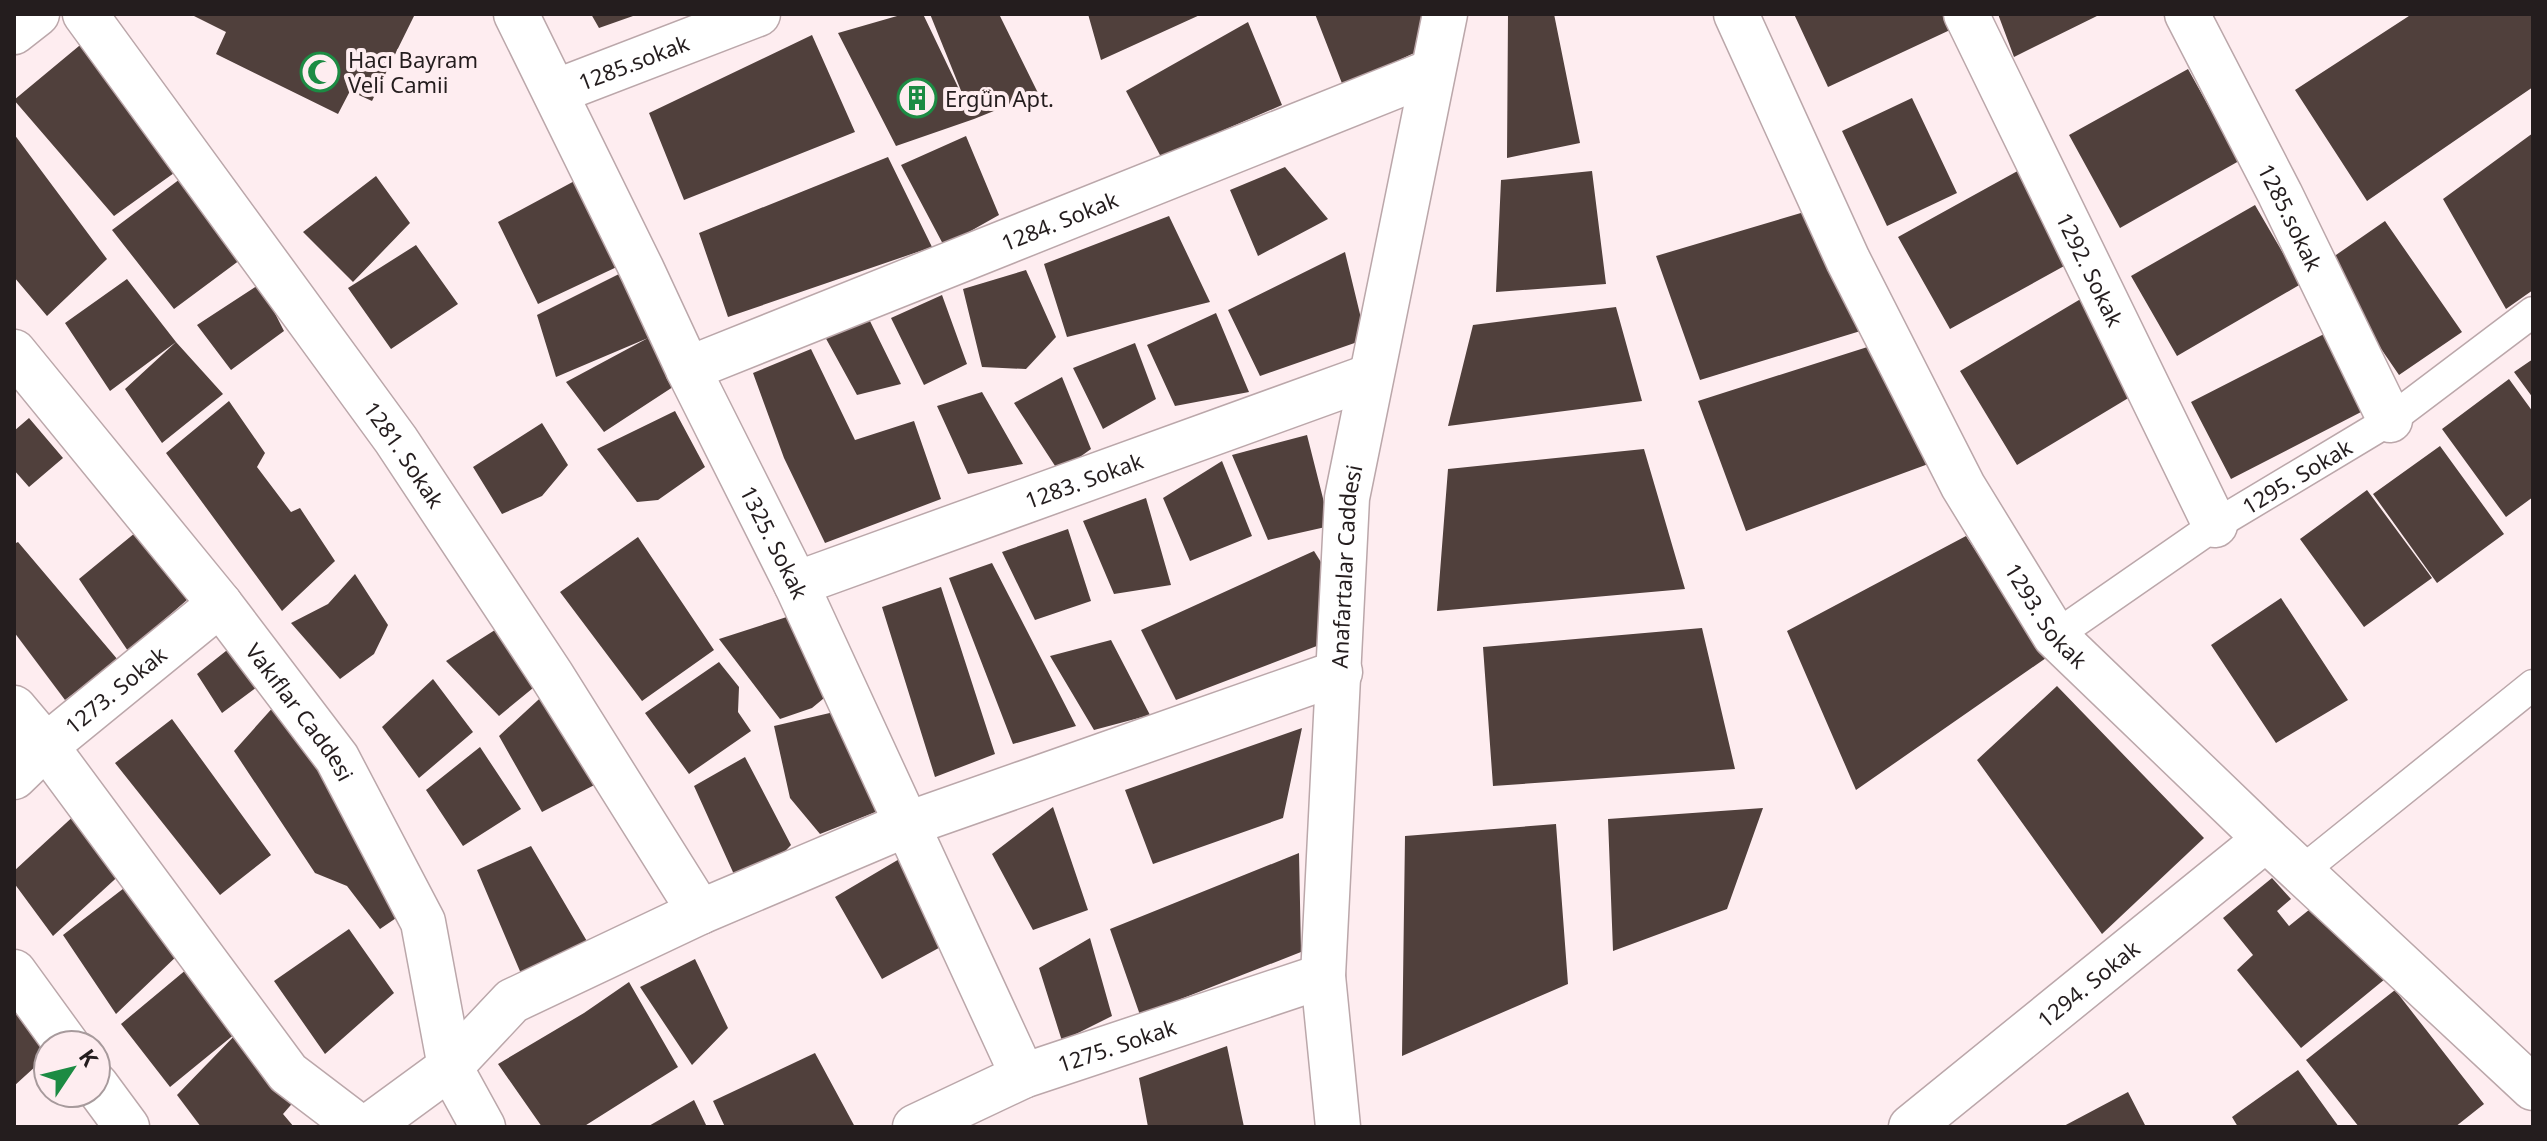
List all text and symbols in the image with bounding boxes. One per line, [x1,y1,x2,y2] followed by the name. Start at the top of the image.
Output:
[574,27,693,97] street label: 1285.sokak
[348,44,478,99] place label: Hacı Bayram Veli Camii
[299,51,341,93] mosque icon: Hacı Bayram Veli Camii
[896,77,938,119] building icon: Ergün Apt.
[945,83,1054,113] place label: Ergün Apt.
[2252,158,2330,276] street label: 1285.sokak
[997,184,1122,257] street label: 1284. Sokak
[2050,207,2131,331] street label: 1292. Sokak
[357,395,452,514] street label: 1281. Sokak
[2236,431,2357,521] street label: 1295. Sokak
[1021,445,1147,515] street label: 1283. Sokak
[1323,462,1368,669] street label: Anafartalar Caddesi
[734,480,816,604] street label: 1325. Sokak
[1999,557,2094,675] street label: 1293. Sokak
[240,636,361,786] street label: Vakıflar Caddesi
[58,639,173,740] street label: 1273. Sokak
[2031,933,2146,1034] street label: 1294. Sokak
[1053,1011,1180,1079] street label: 1275. Sokak
[32,1029,112,1109] north arrow
[73,1042,106,1072] text: K

